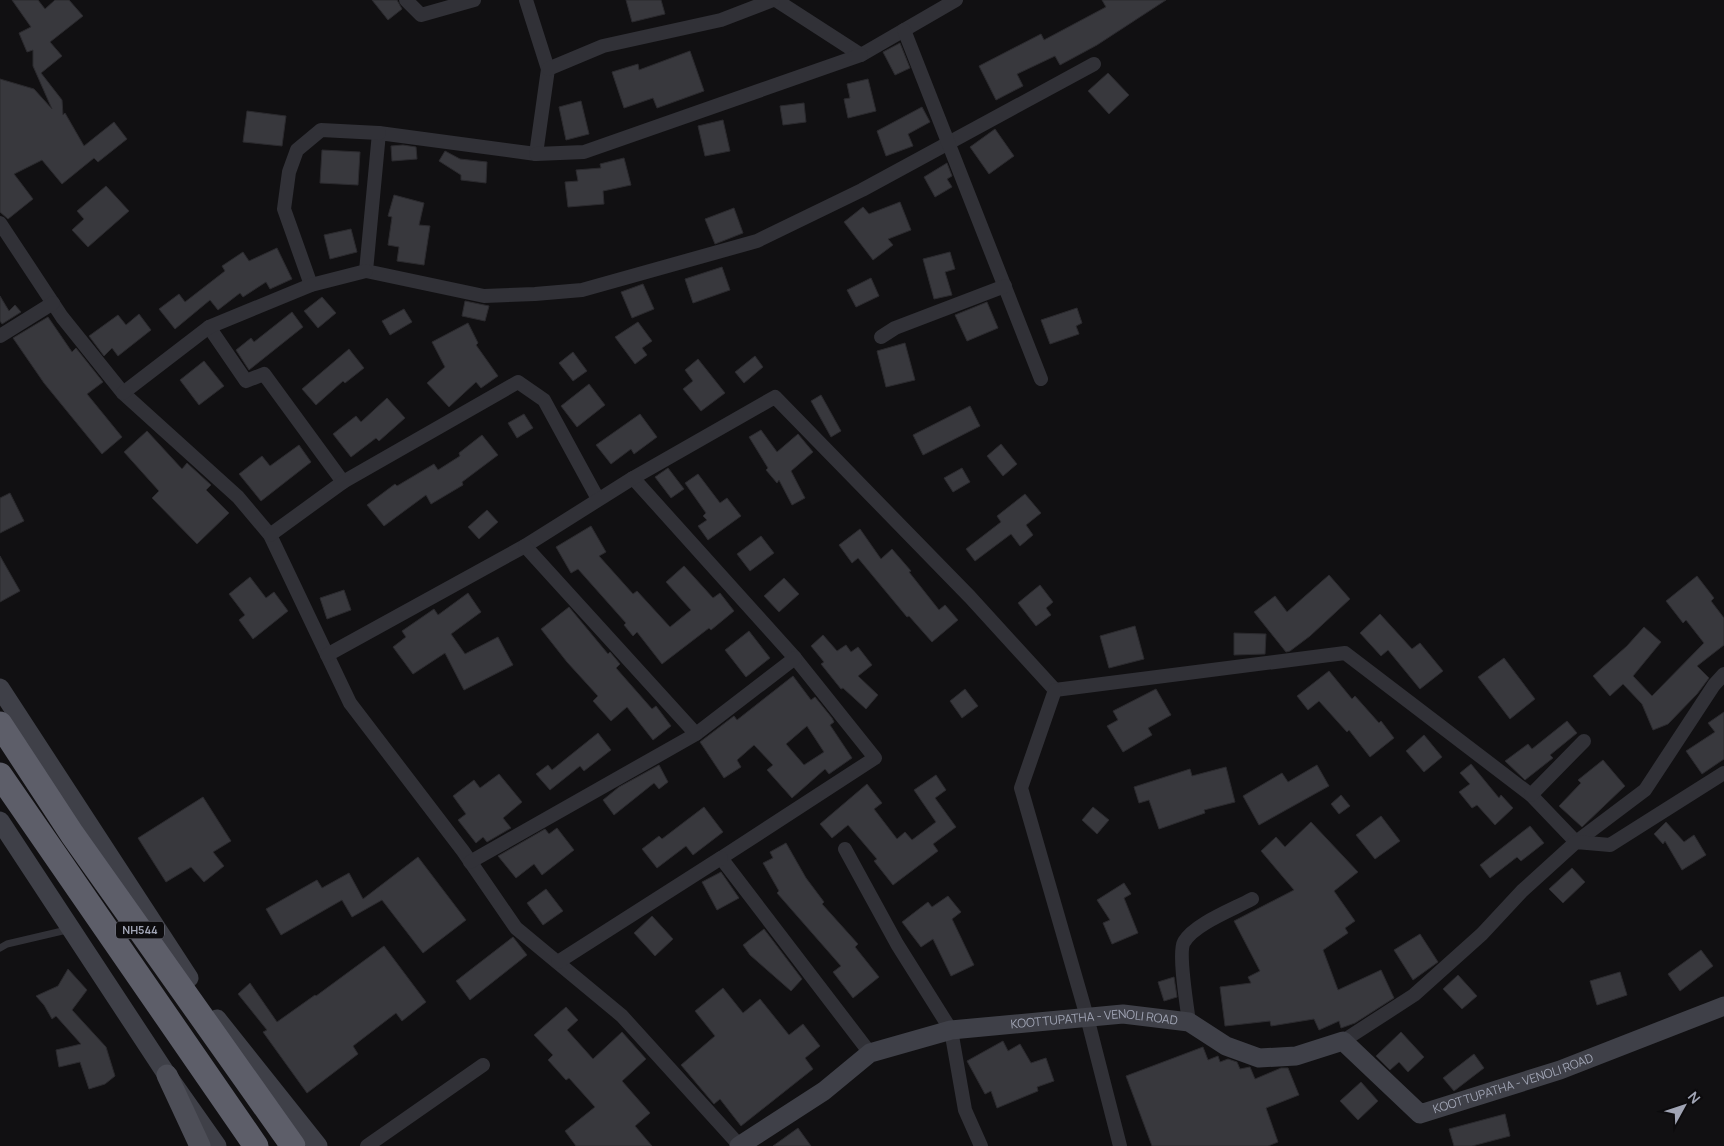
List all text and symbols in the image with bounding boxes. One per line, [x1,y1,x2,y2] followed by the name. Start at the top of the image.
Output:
[116,922,164,938] road number: NH544
[1010,1005,1179,1032] street label: KOOTTUPATHA - VENOLI ROAD
[1431,1049,1596,1117] street label: KOOTTUPATHA - VENOLI ROAD
[1659,1081,1709,1131] north arrow
[1684,1087,1705,1107] text: N

